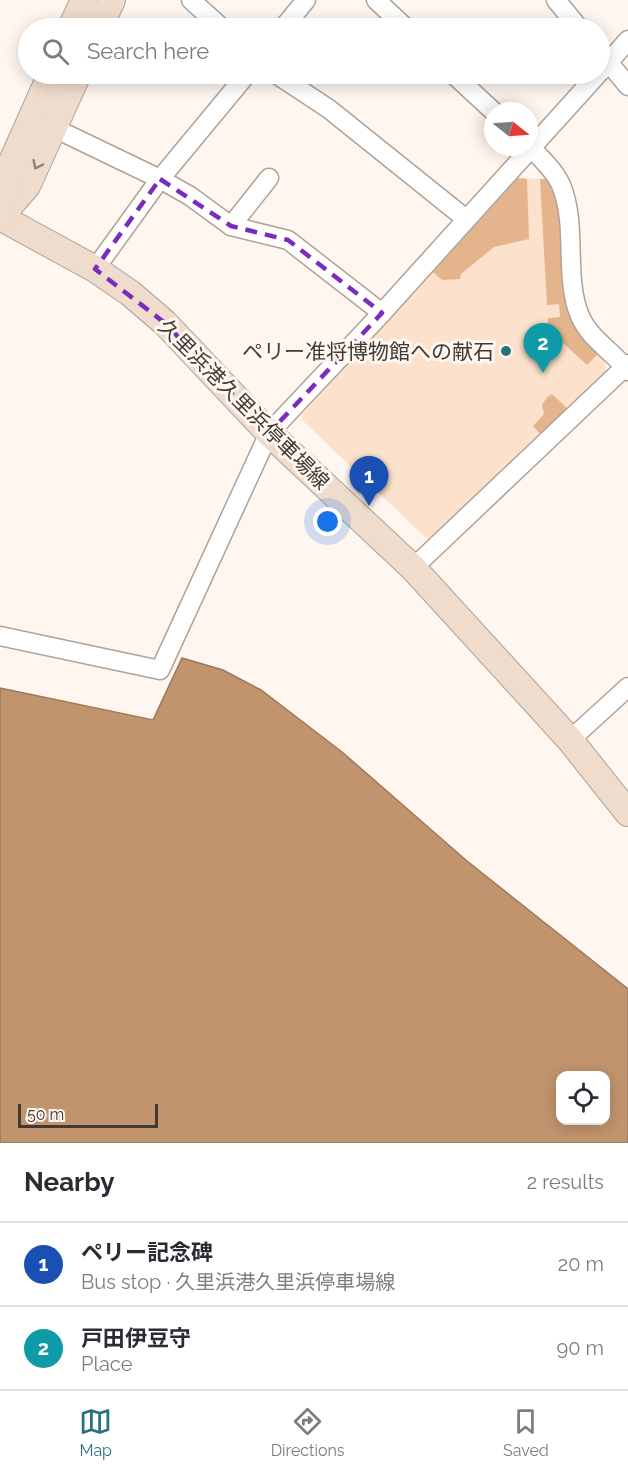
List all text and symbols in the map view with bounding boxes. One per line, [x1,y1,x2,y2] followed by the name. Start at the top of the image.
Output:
[18,18,610,84] search box
[39,35,72,68] icon: search
[87,38,209,64] text: Search here
[484,102,538,156] north arrow
[32,159,44,170] one-way arrow
[153,313,335,495] street label: 久里浜港久里浜停車場線
[524,324,562,373] pin: 2
[242,339,494,364] place label: ペリー准将博物館への献石
[499,344,513,358] marker: ペリー准将博物館への献石
[350,456,388,506] pin: 1
[313,507,342,536] your location
[556,1071,610,1125] map controls
[556,1071,610,1125] button: locate
[18,1101,158,1128] scale bar
[27,1105,64,1124] text: 50 m
[24,1167,114,1197] text: Nearby
[527,1170,604,1194] text: 2 results
[81,1239,213,1265] text: ペリー記念碑
[39,1252,48,1276] text: 1
[558,1252,604,1276] text: 20 m
[81,1270,395,1294] text: Bus stop · 久里浜港久里浜停車場線
[81,1325,191,1351] text: 戸田伊豆守
[38,1336,49,1360] text: 2
[557,1336,604,1360] text: 90 m
[81,1352,132,1376] text: Place
[79,1405,112,1460] tab: Map
[271,1405,345,1460] tab: Directions
[503,1405,549,1460] tab: Saved

